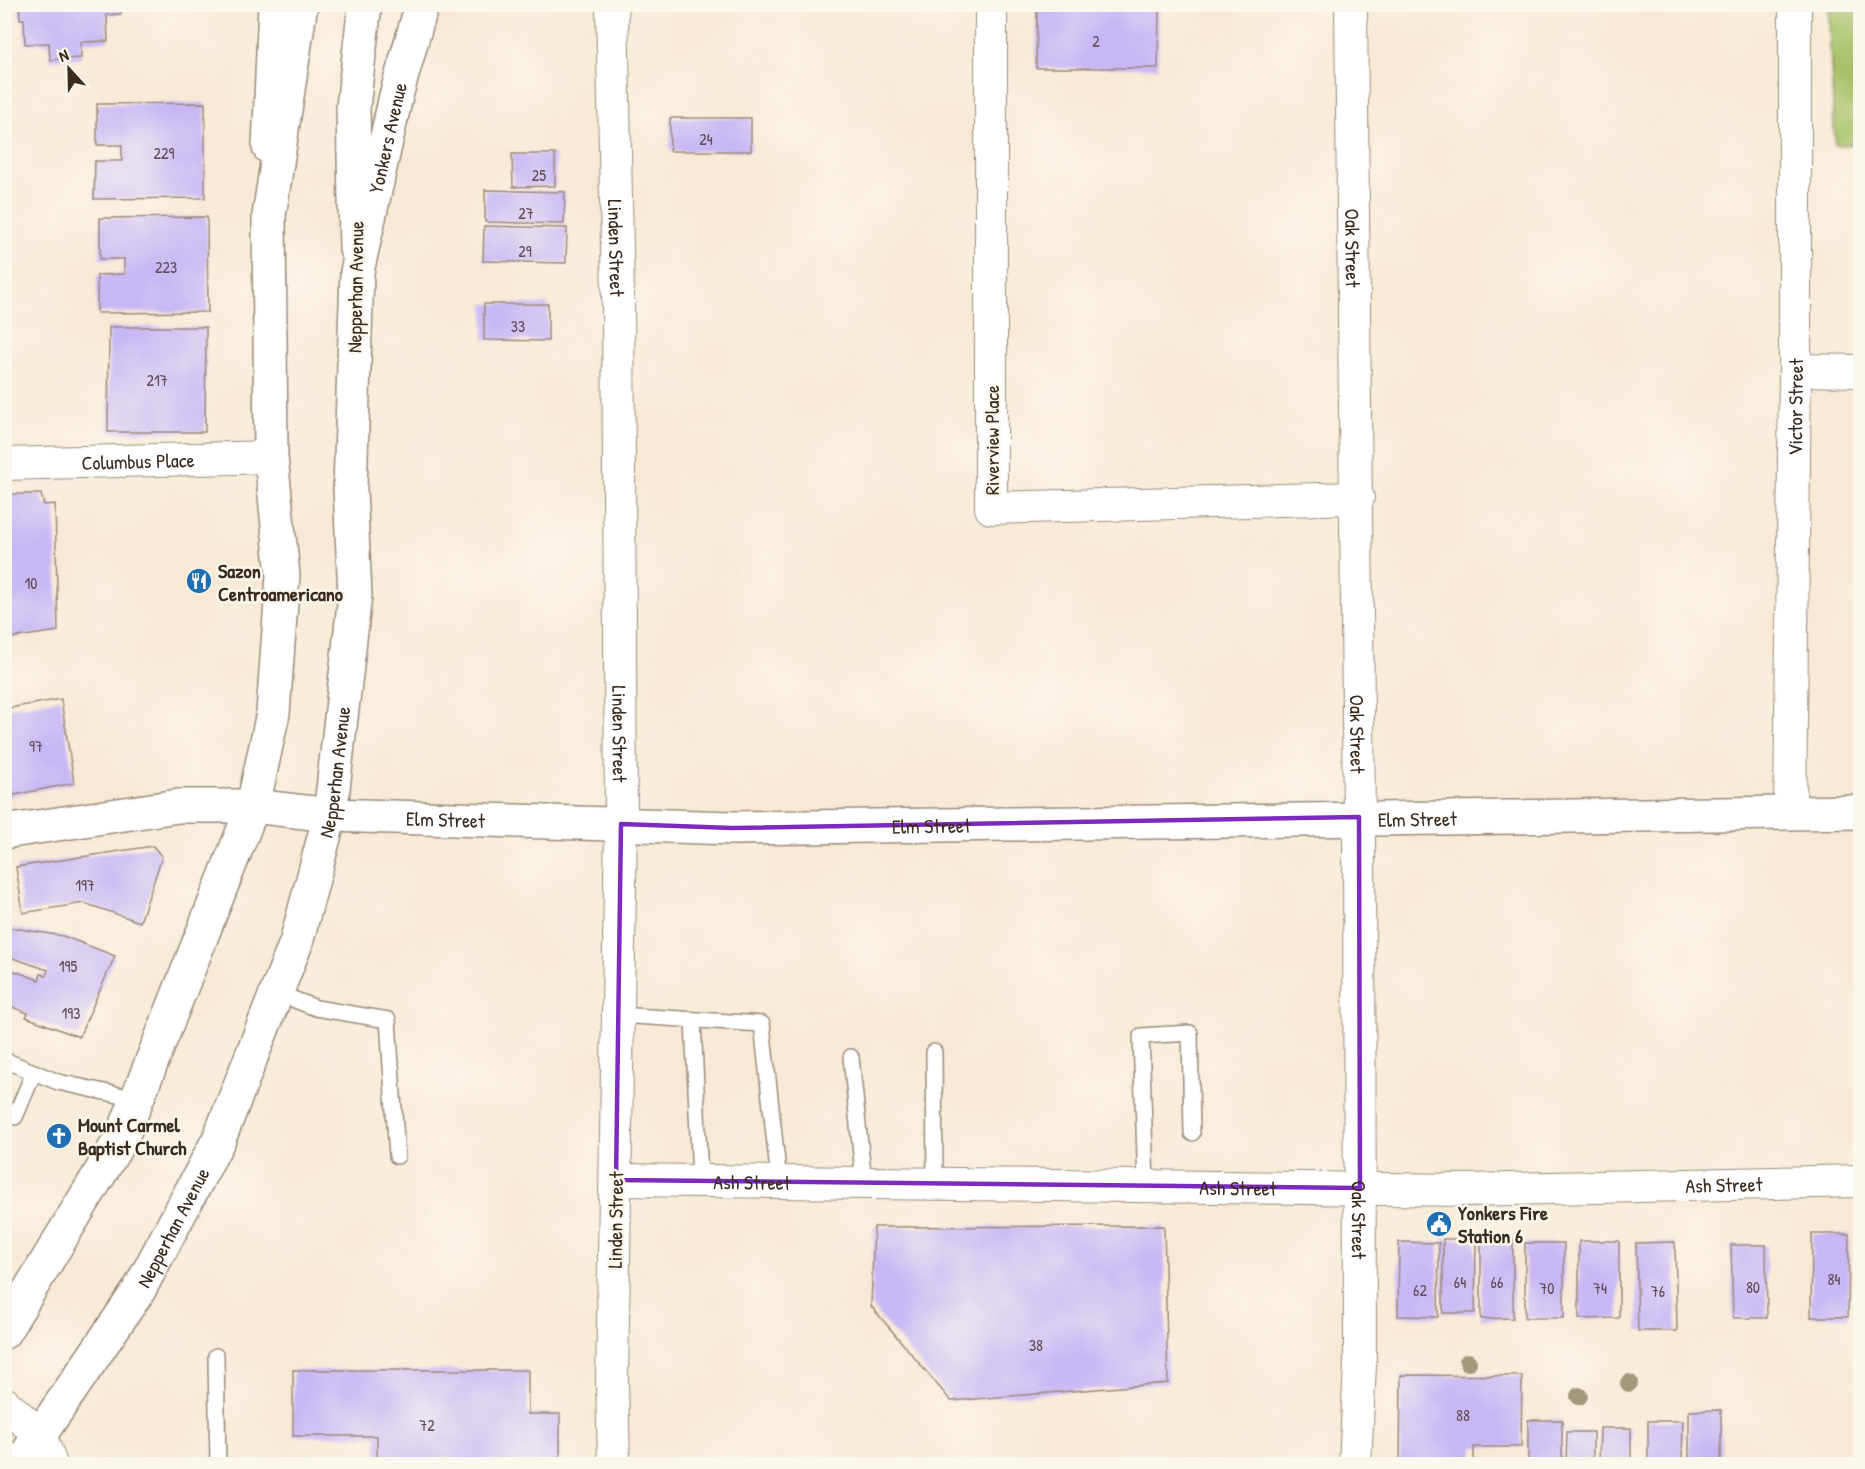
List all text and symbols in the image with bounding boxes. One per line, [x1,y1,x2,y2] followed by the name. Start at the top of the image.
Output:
[1092,30,1100,52] house number: 2
[39,39,99,99] north arrow
[55,43,72,67] text: N
[361,79,413,196] street label: Yonkers Avenue
[699,128,713,150] house number: 24
[154,142,175,164] house number: 229
[532,164,546,186] house number: 25
[603,199,632,298] street label: Linden Street
[518,202,534,224] house number: 27
[1340,209,1367,288] street label: Oak Street
[340,221,370,353] street label: Nepperhan Avenue
[518,240,532,262] house number: 29
[155,256,177,278] house number: 223
[511,315,525,337] house number: 33
[1781,357,1809,456] street label: Victor Street
[146,369,168,391] house number: 217
[978,385,1005,495] street label: Riverview Place
[81,446,195,475] street label: Columbus Place
[218,557,343,607] place label: Sazon Centroamericano
[184,566,214,596] restaurant icon: Sazon Centroamericano
[25,572,37,594] house number: 10
[607,685,634,784] street label: Linden Street
[1344,695,1372,774] street label: Oak Street
[311,705,356,840] street label: Nepperhan Avenue
[29,735,43,757] house number: 97
[406,804,487,834] street label: Elm Street
[1378,804,1458,832] street label: Elm Street
[892,811,972,839] street label: Elm Street
[75,874,95,896] house number: 197
[59,955,77,977] house number: 195
[62,1002,80,1024] house number: 193
[78,1111,187,1162] place label: Mount Carmel Baptist Church
[44,1121,74,1151] church icon: Mount Carmel Baptist Church
[129,1162,215,1292] street label: Nepperhan Avenue
[713,1168,792,1196] street label: Ash Street
[601,1170,629,1269] street label: Linden Street
[1685,1170,1764,1198] street label: Ash Street
[1199,1173,1278,1201] street label: Ash Street
[1346,1181,1373,1260] street label: Oak Street
[1458,1199,1548,1249] place label: Yonkers Fire Station 6
[1424,1209,1454,1239] public building icon: Yonkers Fire Station 6
[1828,1268,1840,1290] house number: 84
[1454,1271,1466,1293] house number: 64
[1491,1271,1503,1293] house number: 66
[1746,1276,1760,1298] house number: 80
[1539,1277,1555,1299] house number: 70
[1593,1277,1607,1299] house number: 74
[1413,1279,1427,1301] house number: 62
[1651,1280,1665,1302] house number: 76
[1029,1334,1043,1356] house number: 38
[1456,1404,1470,1426] house number: 88
[419,1414,435,1436] house number: 72

